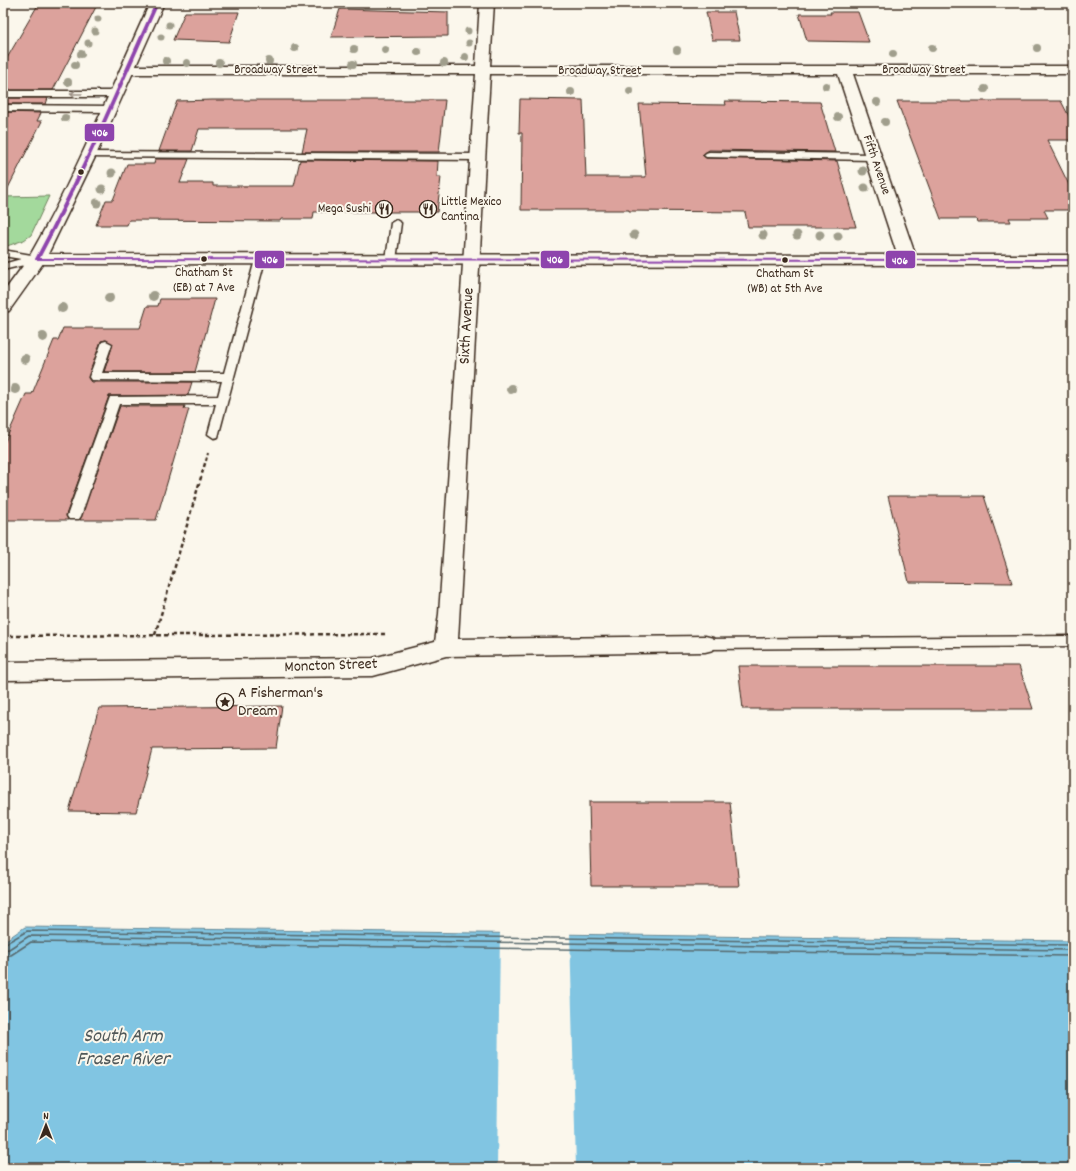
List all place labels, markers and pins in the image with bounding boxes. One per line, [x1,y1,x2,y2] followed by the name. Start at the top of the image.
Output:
[76,167,86,177] unlabelled marker
[441,193,502,227] place label: Little Mexico Cantina
[374,199,394,219] restaurant icon: Mega Sushi
[418,199,438,219] restaurant icon: Little Mexico Cantina
[318,200,372,219] place label: Mega Sushi
[199,254,209,264] marker: Chatham St (EB) at 7 Ave
[780,255,790,265] marker: Chatham St (WB) at 5th Ave
[173,264,235,298] place label: Chatham St (EB) at 7 Ave
[748,265,823,299] place label: Chatham St (WB) at 5th Ave
[238,682,324,723] place label: A Fisherman's Dream
[215,692,235,712] place icon: A Fisherman's Dream

